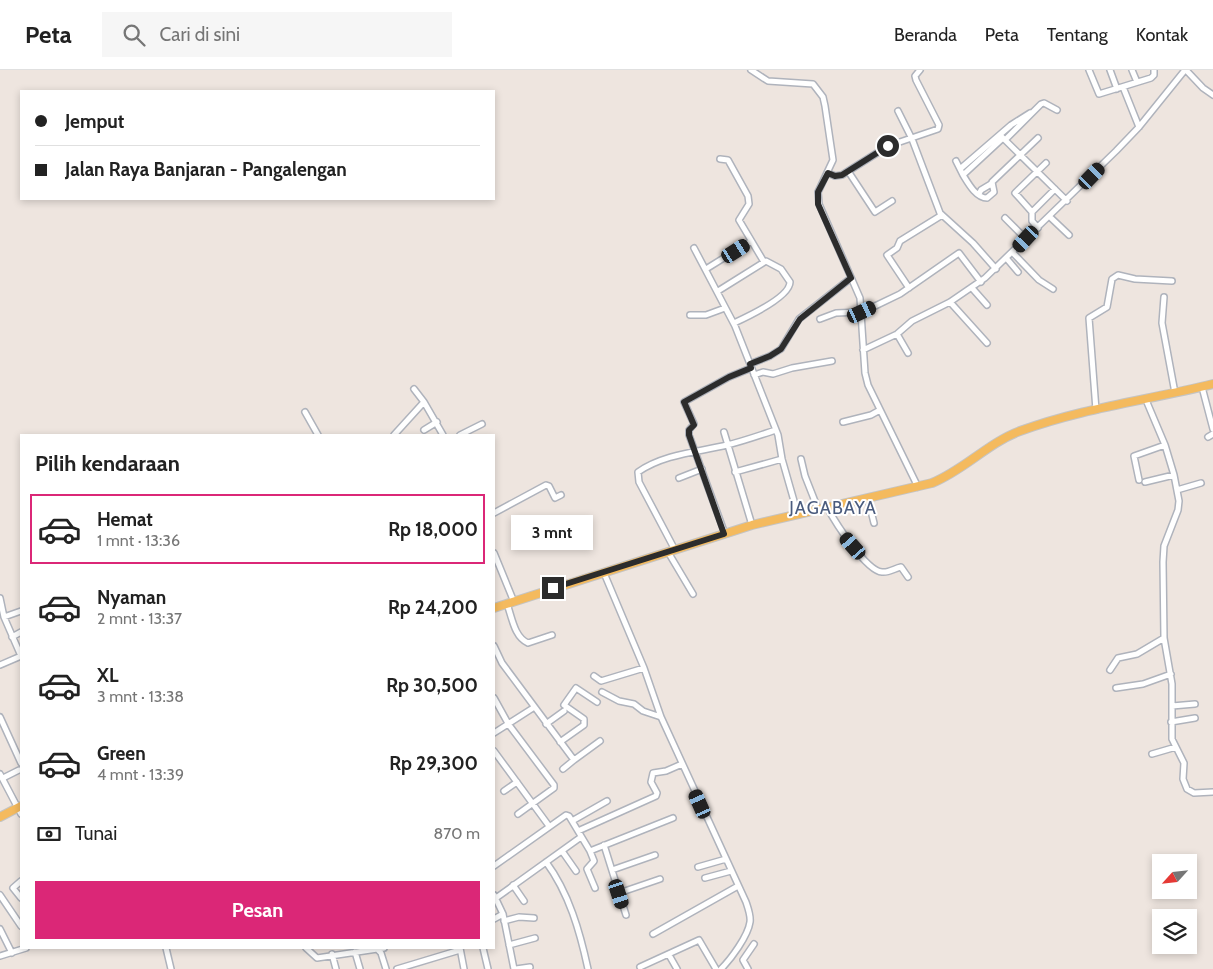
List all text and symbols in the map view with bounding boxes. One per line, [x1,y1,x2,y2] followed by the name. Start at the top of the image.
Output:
[102,12,452,57] search box
[25,20,72,49] text: Peta
[120,21,148,49] icon: search
[160,23,240,46] text: Cari di sini
[894,24,957,46] text: Beranda
[985,24,1019,46] text: Peta
[1047,24,1108,46] text: Tentang
[1136,24,1188,46] text: Kontak
[65,110,124,133] text: Jemput
[877,135,899,157] route start
[65,158,347,181] text: Jalan Raya Banjaran - Pangalengan
[1076,160,1107,192] car
[1010,223,1041,255] car
[719,237,752,265] car
[845,299,878,325] car
[35,450,180,477] text: Pilih kendaraan
[788,497,877,519] district label: JAGABAYA
[37,507,82,552] icon: car
[97,508,153,531] text: Hemat
[512,516,594,550] callout: 3 mnt
[388,518,478,541] text: Rp 18,000
[532,523,572,542] text: 3 mnt
[837,530,868,562] car
[97,531,180,550] text: 1 mnt · 13:36
[542,577,564,599] route end
[37,585,82,630] icon: car
[97,586,166,609] text: Nyaman
[388,596,478,619] text: Rp 24,200
[97,609,182,628] text: 2 mnt · 13:37
[37,663,82,708] icon: car
[97,664,118,687] text: XL
[386,674,478,697] text: Rp 30,500
[97,687,184,706] text: 3 mnt · 13:38
[37,741,82,786] icon: car
[97,742,146,765] text: Green
[389,752,478,775] text: Rp 29,300
[97,765,184,784] text: 4 mnt · 13:39
[687,787,712,821] car
[35,820,63,848] icon: cash
[75,822,117,845] text: Tunai
[434,824,480,843] text: 870 m
[1152,854,1198,899] north arrow
[1152,854,1197,954] map controls
[607,877,630,911] car
[35,881,480,939] button: Pesan
[1152,909,1197,954] button: layers

